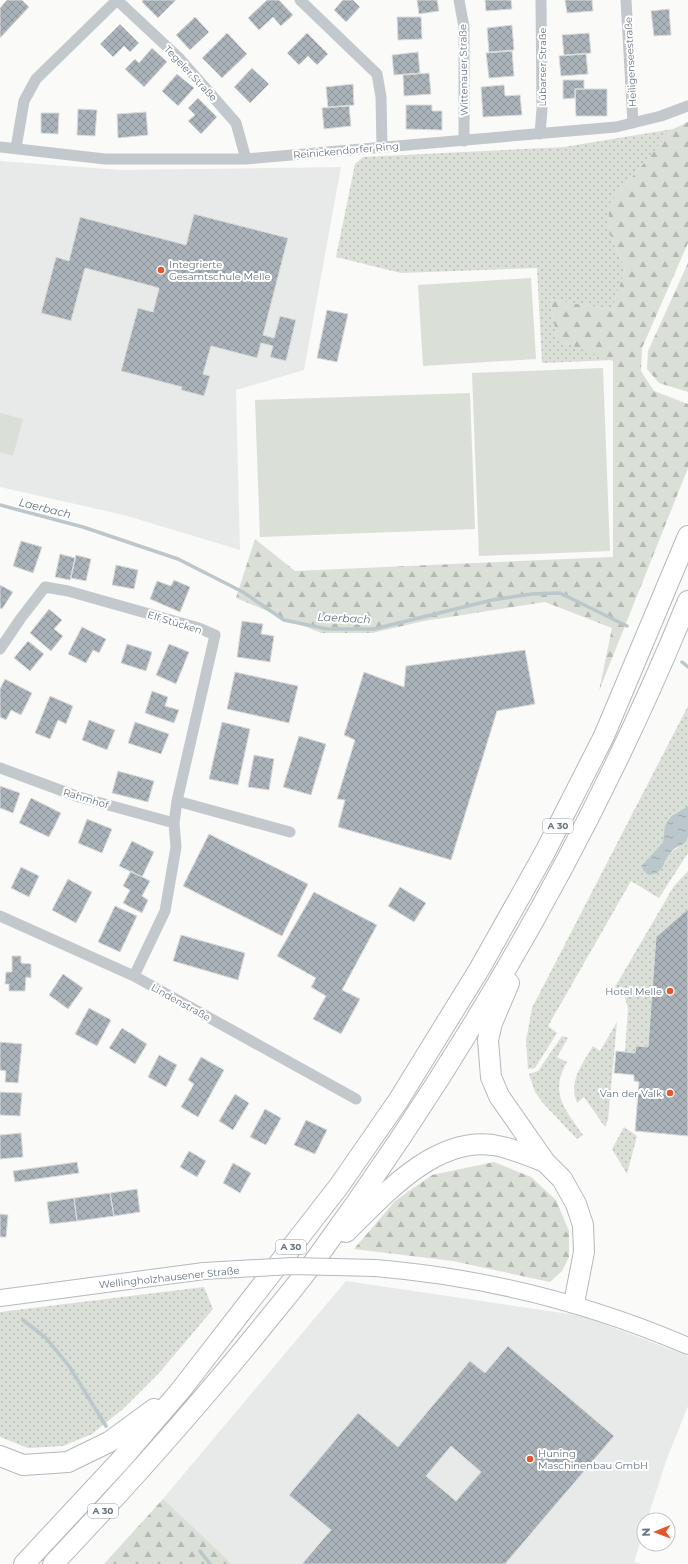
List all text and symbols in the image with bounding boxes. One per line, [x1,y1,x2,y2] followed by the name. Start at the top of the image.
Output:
[622,17,639,107] street label: Heiligenseestraße
[456,24,471,116] street label: Wittenauer Straße
[536,27,549,107] street label: Lübarser Straße
[161,43,220,104] street label: Tegeler Straße
[293,139,399,162] street label: Reinickendorfer Ring
[169,258,271,283] place label: Integrierte Gesamtschule Melle
[156,265,166,275] marker: Integrierte Gesamtschule Melle
[17,495,73,521] water label: Laerbach
[146,608,204,637] street label: Elf Stücken
[317,610,371,626] water label: Laerbach
[62,785,111,812] street label: Rahmhof
[543,819,573,833] road number: A 30
[149,981,213,1024] street label: Lindenstraße
[605,985,662,998] place label: Hotel Melle
[665,986,675,996] marker: Hotel Melle
[600,1087,662,1100] place label: Van der Valk
[665,1088,675,1098] marker: Van der Valk
[276,1240,306,1254] road number: A 30
[98,1264,240,1291] street label: Wellingholzhausener Straße
[538,1447,648,1472] place label: Huning Maschinenbau GmbH
[525,1454,535,1464] marker: Huning Maschinenbau GmbH
[88,1504,118,1518] road number: A 30
[636,1512,676,1552] north arrow
[639,1528,653,1537] text: N

